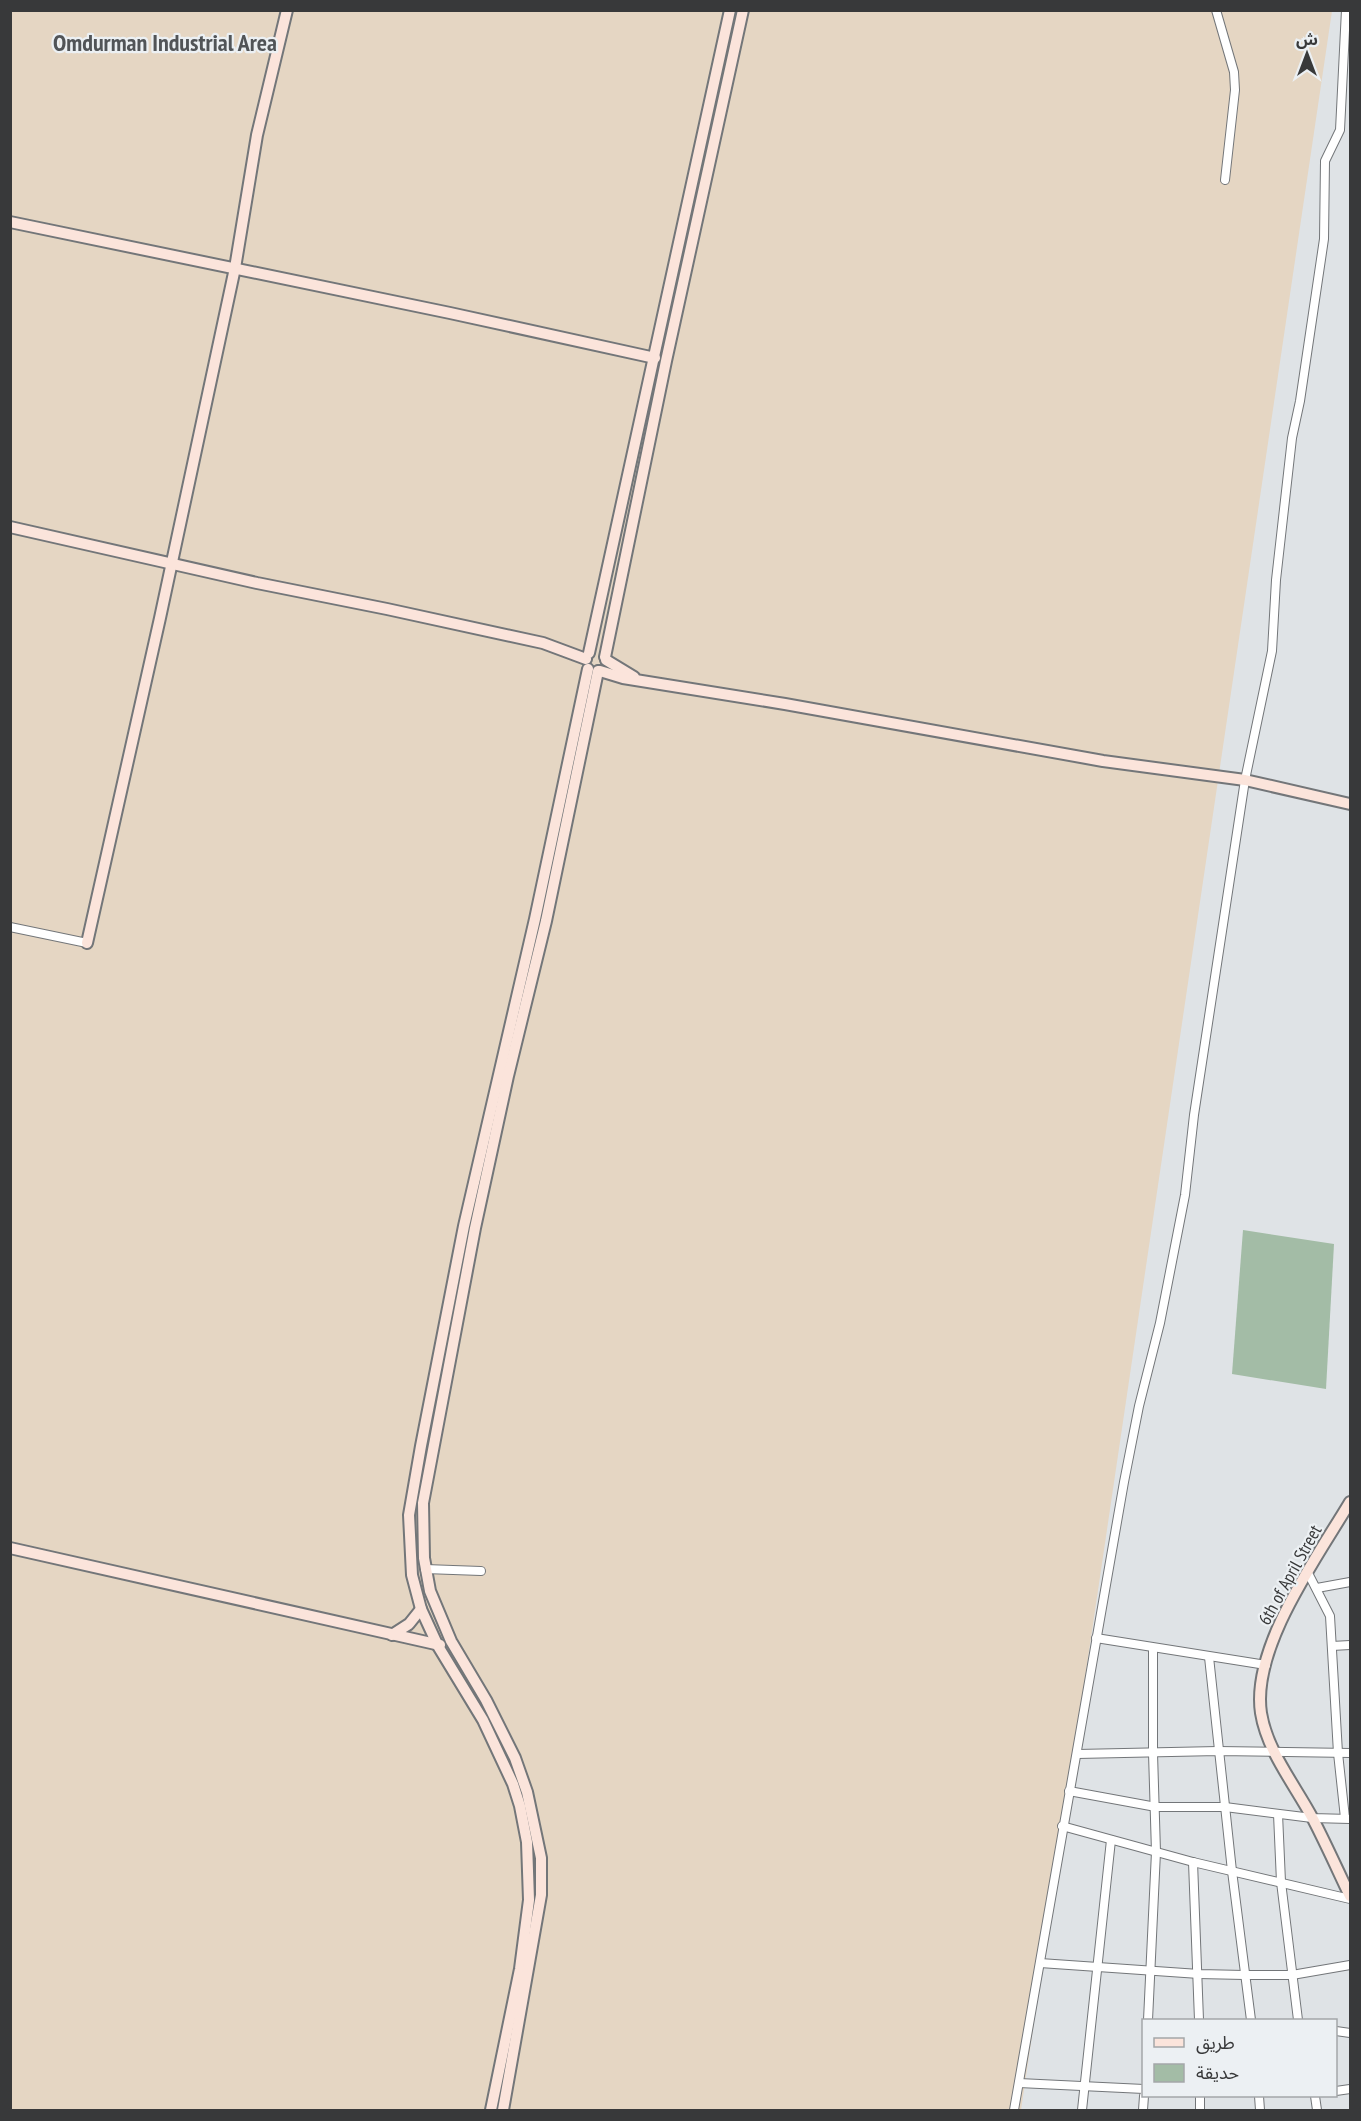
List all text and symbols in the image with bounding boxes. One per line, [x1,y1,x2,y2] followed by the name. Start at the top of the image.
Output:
[1277,24,1337,84] north arrow
[53,27,277,58] district label: Omdurman Industrial Area
[1296,29,1318,49] text: ش
[1253,1521,1326,1629] street label: 6th of April Street
[1142,2019,1337,2097] legend
[1196,2031,1235,2054] text: طريق
[1196,2061,1239,2084] text: حديقة

